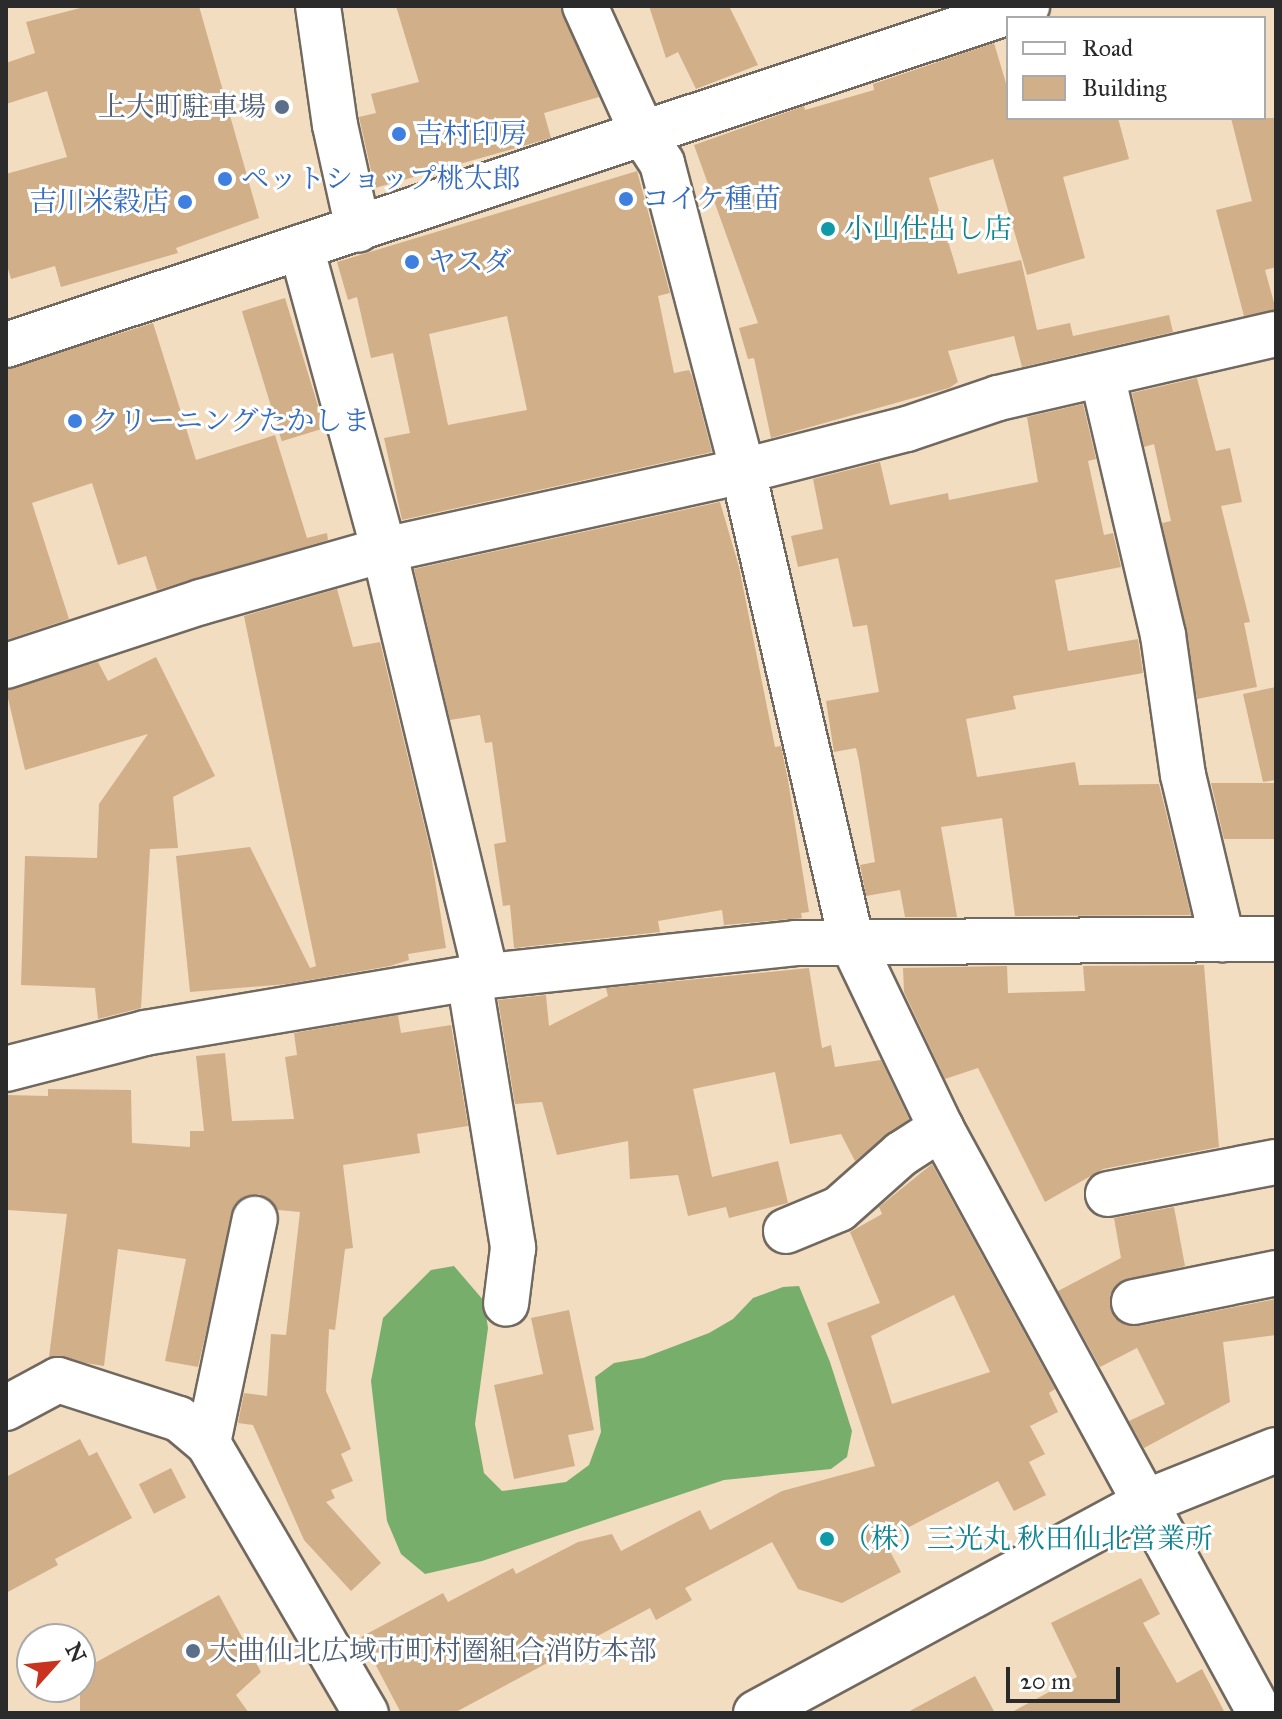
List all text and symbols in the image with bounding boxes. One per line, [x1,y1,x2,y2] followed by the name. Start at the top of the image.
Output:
[1006,16,1266,120] legend
[1082,33,1133,63] text: Road
[1082,73,1167,103] text: Building
[98,90,266,124] place label: 上大町駐車場
[273,98,291,116] marker: 上大町駐車場
[415,117,527,151] place label: 吉村印房
[390,125,408,143] marker: 吉村印房
[241,162,521,196] place label: ペットショップ桃太郎
[216,170,234,188] marker: ペットショップ桃太郎
[642,182,782,216] place label: コイケ種苗
[29,185,169,219] place label: 吉川米穀店
[617,190,635,208] marker: コイケ種苗
[176,193,194,211] marker: 吉川米穀店
[844,212,1012,246] place label: 小山仕出し店
[819,220,837,238] marker: 小山仕出し店
[428,245,512,279] place label: ヤスダ
[403,253,421,271] marker: ヤスダ
[91,404,371,438] place label: クリーニングたかしま
[66,412,84,430] marker: クリーニングたかしま
[843,1522,1213,1556] place label: （株）三光丸 秋田仙北営業所
[818,1530,836,1548] marker: （株）三光丸 秋田仙北営業所
[16,1623,96,1703] north arrow
[209,1634,657,1668] place label: 大曲仙北広域市町村圏組合消防本部
[60,1638,92,1667] text: N
[184,1642,202,1660] marker: 大曲仙北広域市町村圏組合消防本部
[1010,1651,1124,1701] scale bar
[1020,1666,1071,1696] text: 20 m

